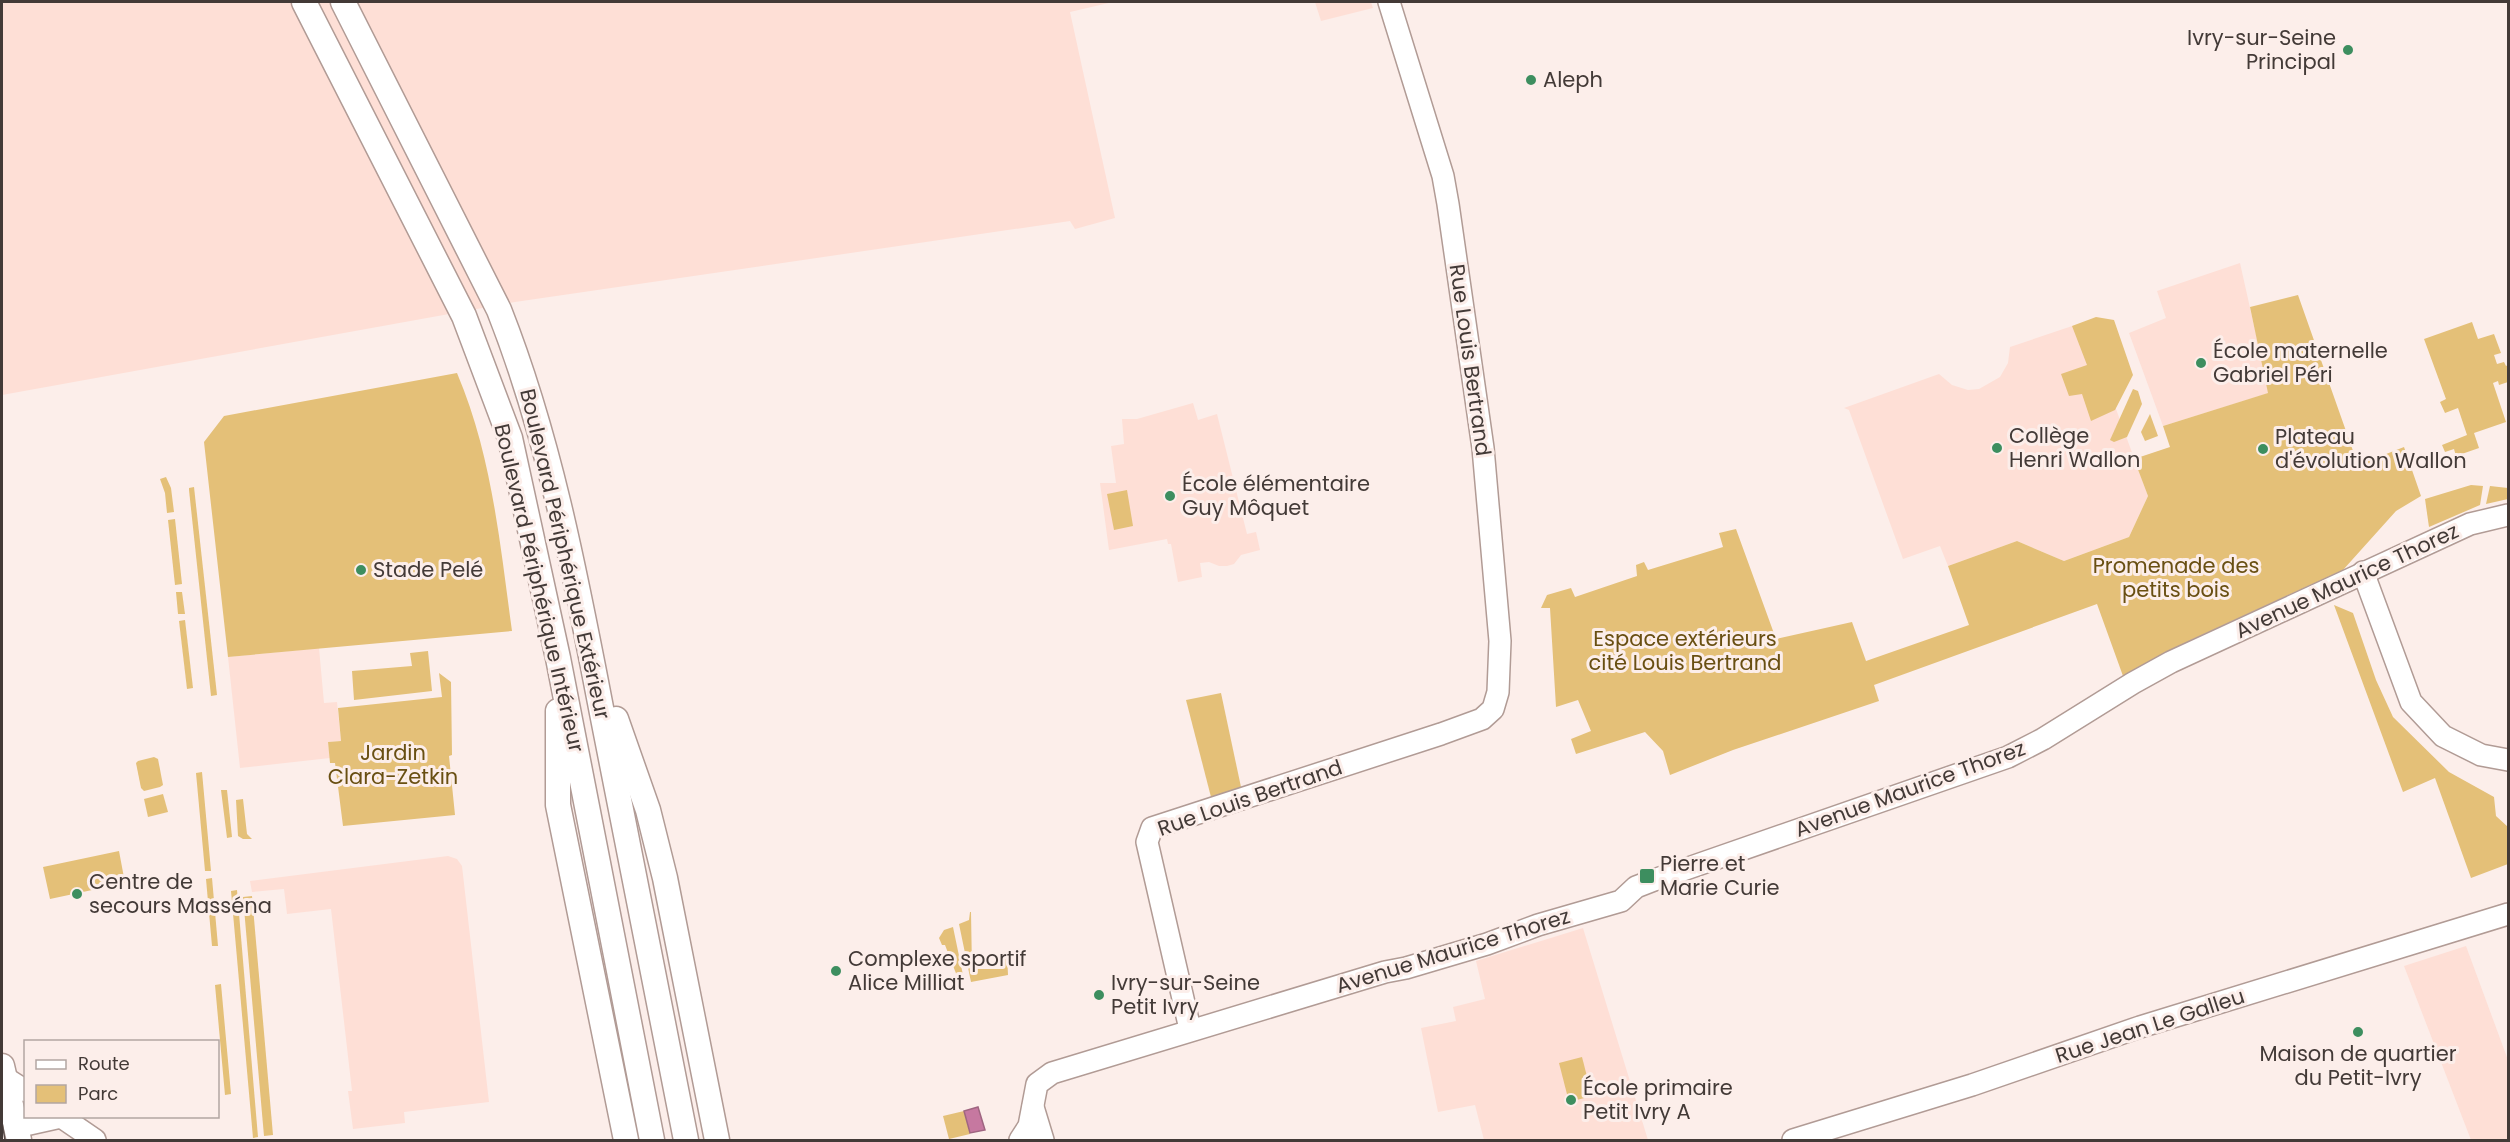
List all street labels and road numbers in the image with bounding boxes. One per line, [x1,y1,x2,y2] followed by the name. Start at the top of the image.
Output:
[1443,262,1498,458] street label: Rue Louis Bertrand
[513,386,618,722] street label: Boulevard Périphérique Extérieur
[488,421,591,755] street label: Boulevard Périphérique Intérieur
[2230,516,2463,645] street label: Avenue Maurice Thorez
[1791,733,2029,844] street label: Avenue Maurice Thorez
[1154,752,1346,843] street label: Rue Louis Bertrand
[1332,901,1573,1000] street label: Avenue Maurice Thorez
[2052,981,2248,1070] street label: Rue Jean Le Galleu

